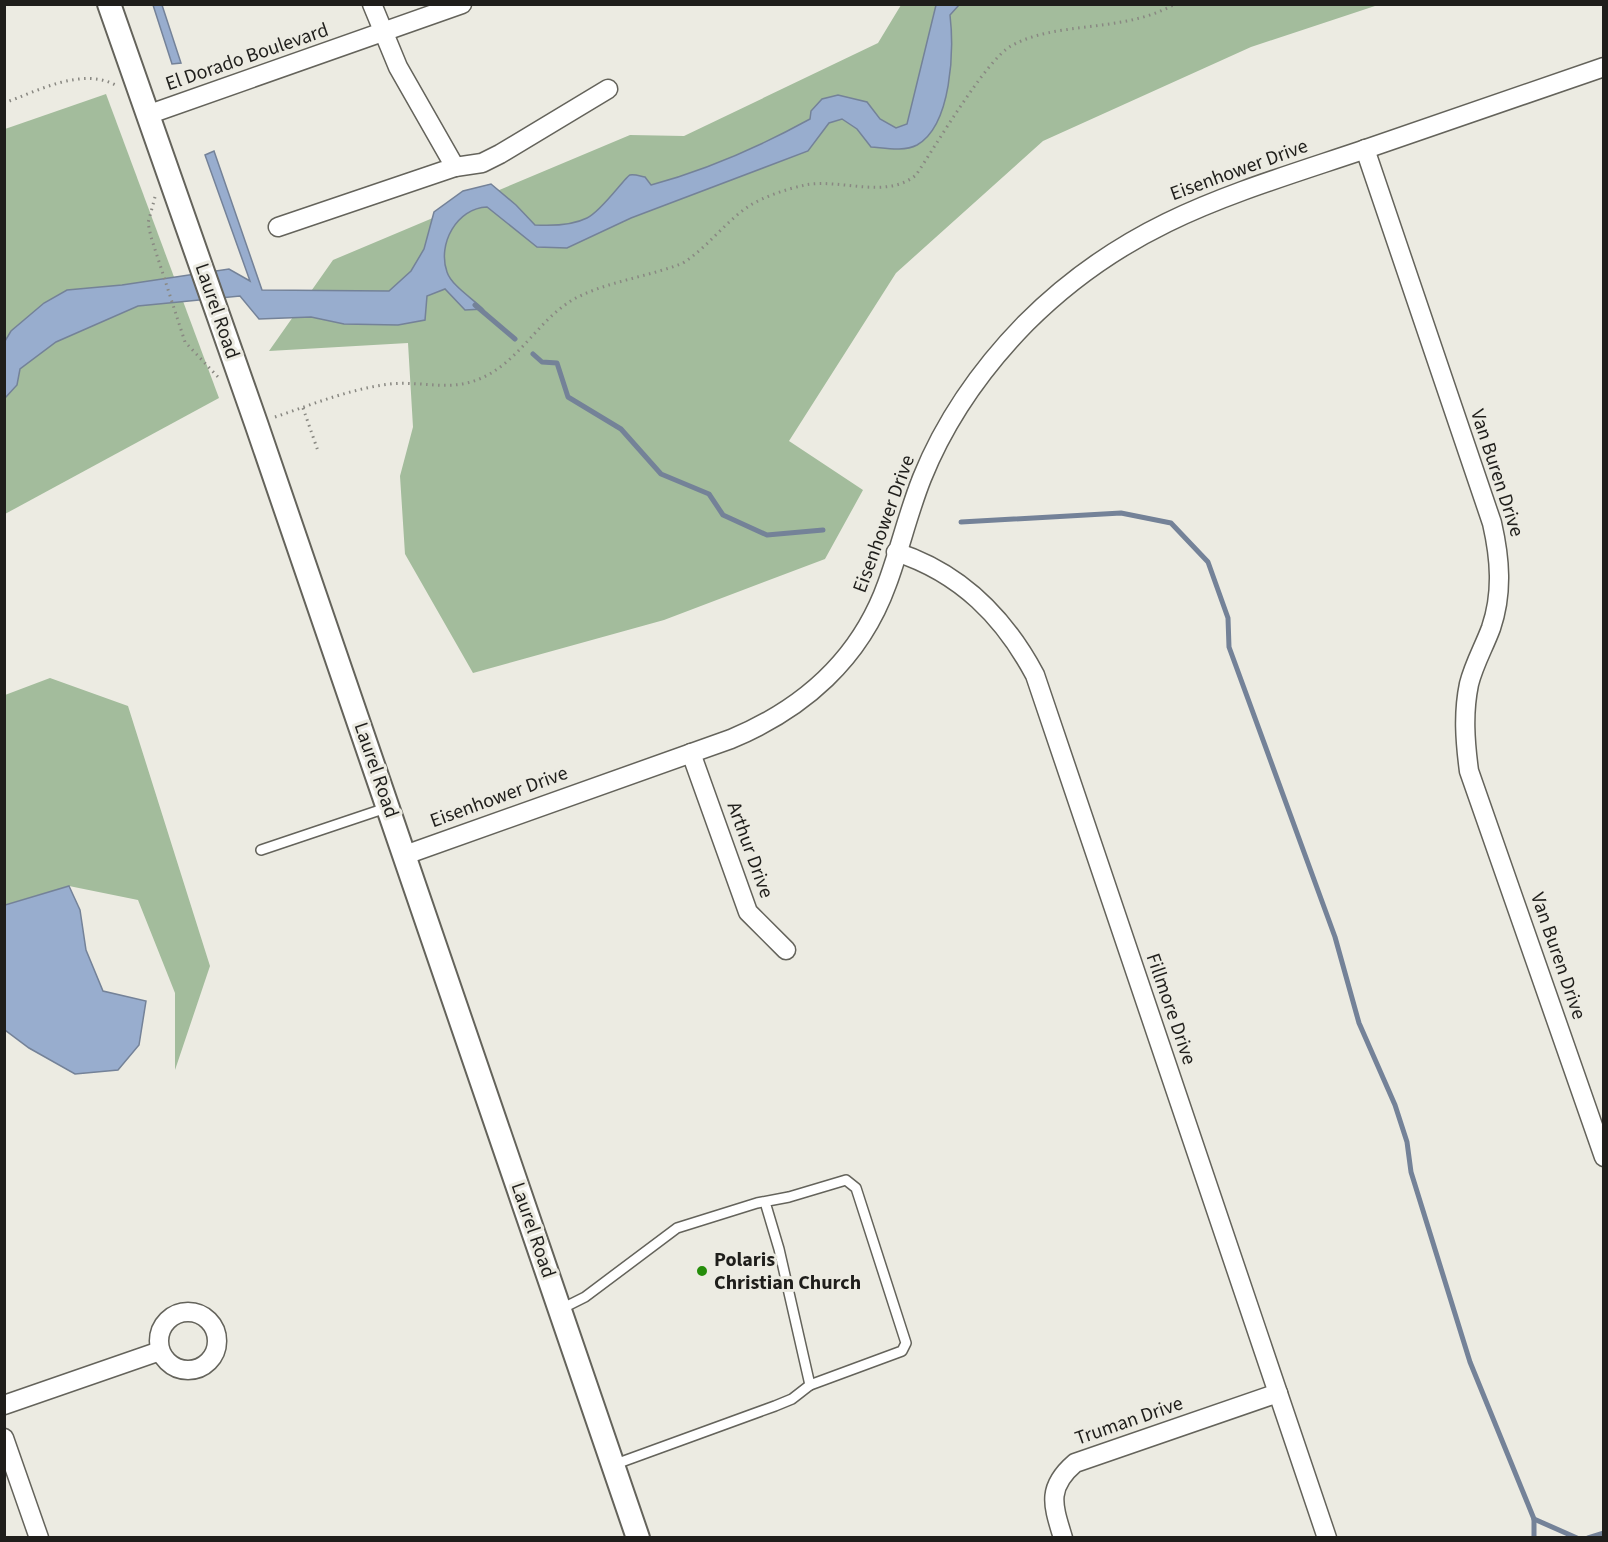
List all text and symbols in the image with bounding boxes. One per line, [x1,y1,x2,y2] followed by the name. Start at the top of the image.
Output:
[162,16,332,98] street label: El Dorado Boulevard
[1166,132,1312,208] street label: Eisenhower Drive
[188,259,246,363] street label: Laurel Road
[1463,406,1531,540] street label: Van Buren Drive
[846,451,922,597] street label: Eisenhower Drive
[347,718,405,822] street label: Laurel Road
[426,759,572,835] street label: Eisenhower Drive
[720,798,780,902] street label: Arthur Drive
[1523,889,1593,1023] street label: Van Buren Drive
[1139,949,1203,1069] street label: Fillmore Drive
[504,1178,562,1282] street label: Laurel Road
[714,1246,861,1297] place label: Polaris Christian Church
[695,1264,709,1278] marker: Polaris Christian Church
[1071,1389,1187,1453] street label: Truman Drive

